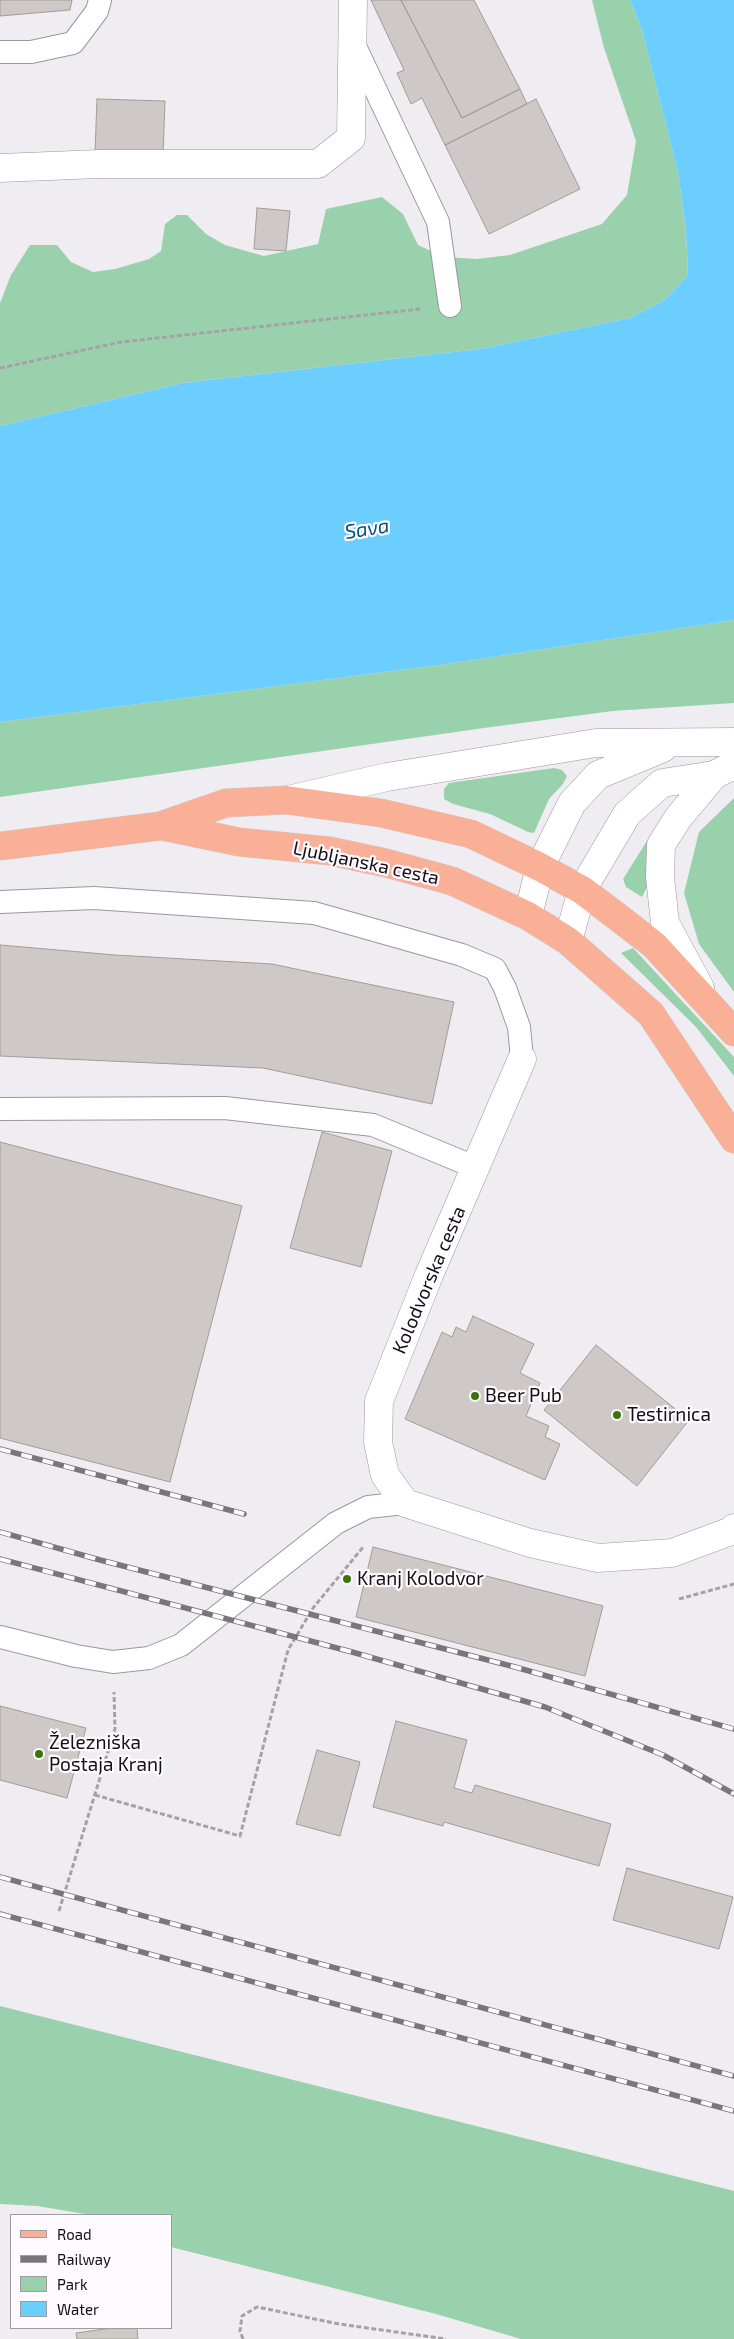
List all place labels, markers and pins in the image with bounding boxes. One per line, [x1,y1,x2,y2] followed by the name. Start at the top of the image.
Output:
[485,1385,562,1407] place label: Beer Pub
[469,1390,481,1402] marker: Beer Pub
[627,1404,711,1426] place label: Testirnica
[611,1409,623,1421] marker: Testirnica
[357,1568,484,1590] place label: Kranj Kolodvor
[341,1573,353,1585] marker: Kranj Kolodvor
[49,1732,163,1776] place label: Železniška Postaja Kranj
[33,1748,45,1760] marker: Železniška Postaja Kranj

